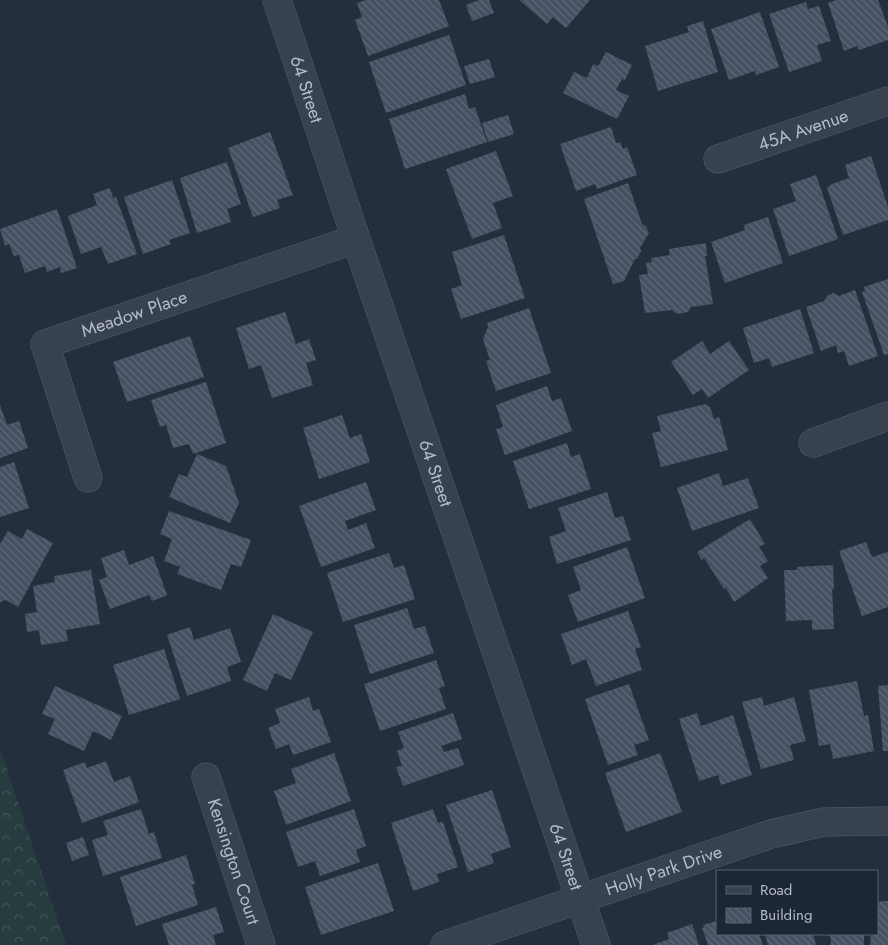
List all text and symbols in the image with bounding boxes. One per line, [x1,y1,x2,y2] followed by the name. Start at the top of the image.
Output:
[283,52,330,127] street label: 64 Street
[754,102,852,157] street label: 45A Avenue
[78,284,191,344] street label: Meadow Place
[412,436,459,511] street label: 64 Street
[201,795,267,929] street label: Kensington Court
[542,820,590,894] street label: 64 Street
[602,839,726,902] street label: Holly Park Drive
[716,870,878,935] legend
[760,879,792,901] text: Road
[760,904,812,926] text: Building

